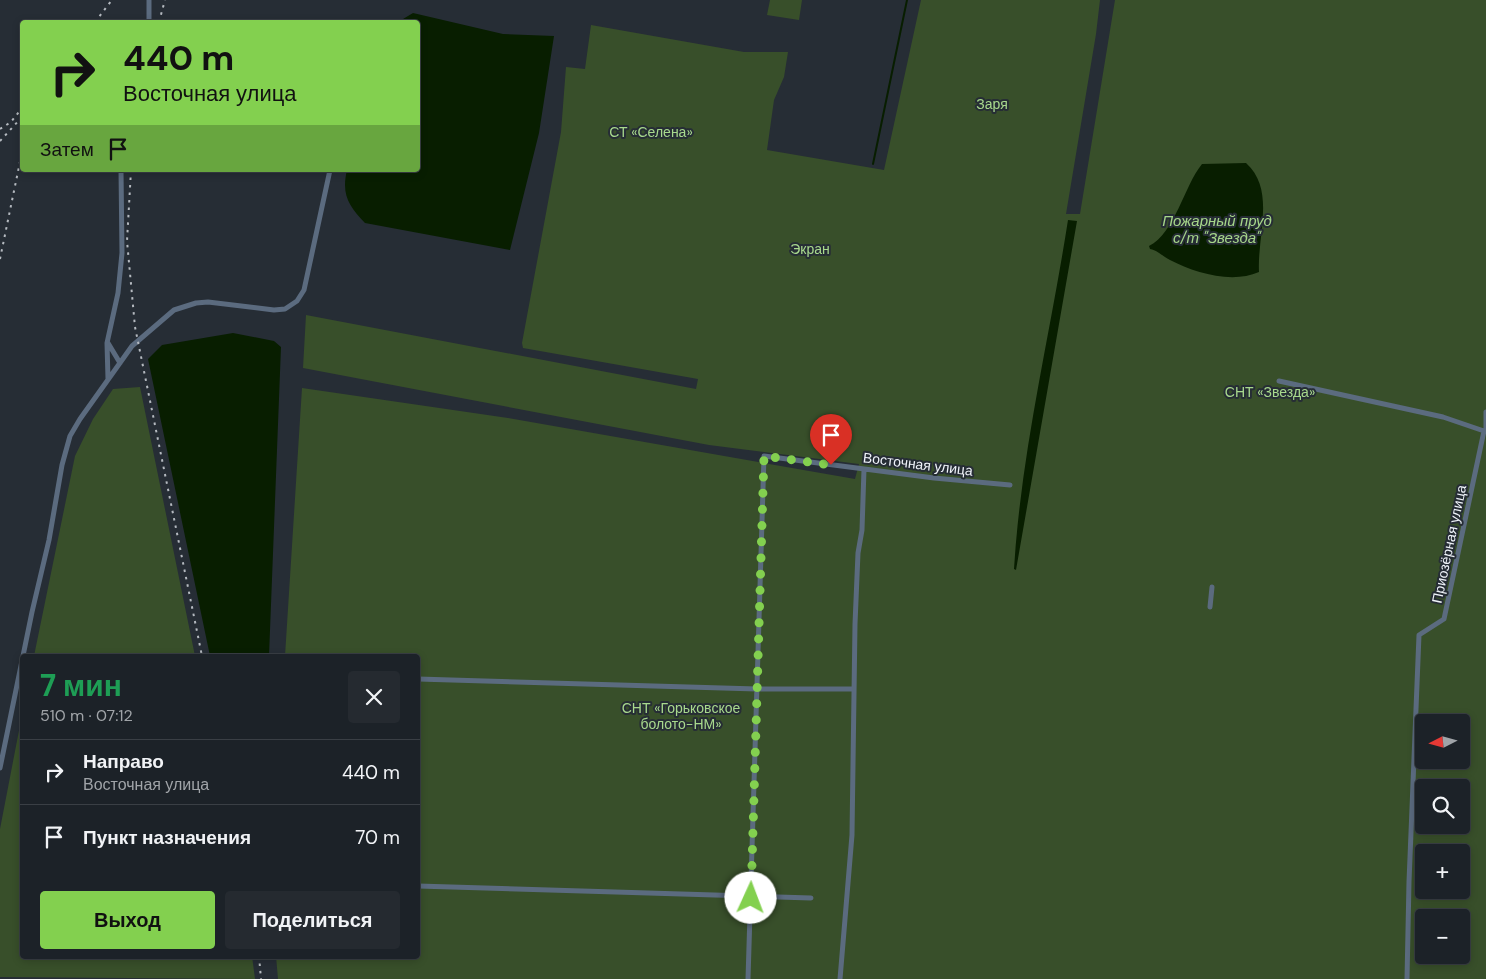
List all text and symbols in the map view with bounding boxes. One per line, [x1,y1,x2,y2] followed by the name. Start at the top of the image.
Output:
[123,35,234,81] text: 440 m
[40,40,105,105] icon: right
[123,79,297,108] text: Восточная улица
[976,95,1008,113] park label: Заря
[609,123,693,141] park label: СТ «Селена»
[104,135,132,163] icon: arrive
[40,137,94,162] text: Затем
[1162,211,1272,248] water label: Пожарный пруд с/т "Звезда"
[790,240,830,258] park label: Экран
[1225,383,1315,401] park label: СНТ «Звезда»
[810,414,852,465] pin
[817,421,845,449] icon: arrive
[862,448,974,480] street label: Восточная улица
[1428,483,1470,605] street label: Приозёрная улица
[40,666,122,705] text: 7 мин
[348,671,400,723] button: close
[622,699,740,733] park label: СНТ «Горьковское болото-НМ»
[40,705,133,726] text: 510 m · 07:12
[1415,714,1470,769] north arrow
[1415,714,1470,964] map controls
[83,749,164,774] text: Направо
[40,758,68,786] icon: right
[342,760,400,785] text: 440 m
[83,774,209,795] text: Восточная улица
[1415,779,1470,834] button: search
[40,823,68,851] icon: arrive
[83,825,251,850] text: Пункт назначения
[355,825,400,850] text: 70 m
[1415,844,1470,899] button: +
[724,871,776,923] position arrow
[40,891,215,949] button: Выход
[225,891,400,949] button: Поделиться
[1415,909,1470,964] button: −

